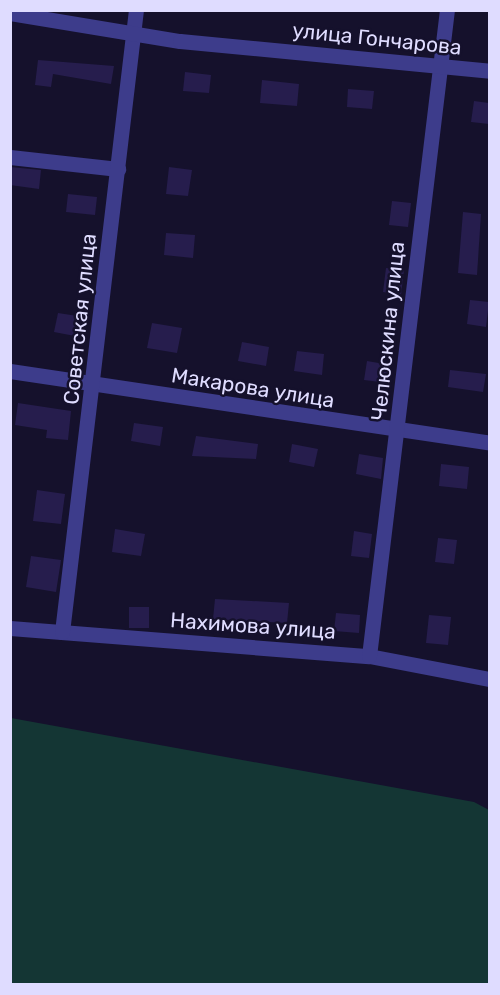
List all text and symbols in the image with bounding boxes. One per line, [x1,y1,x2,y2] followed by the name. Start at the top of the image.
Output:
[291,18,463,60] street label: улица Гончарова
[58,232,102,406] street label: Советская улица
[366,240,410,422] street label: Челюскина улица
[170,363,336,413] street label: Макарова улица
[169,608,337,644] street label: Нахимова улица

